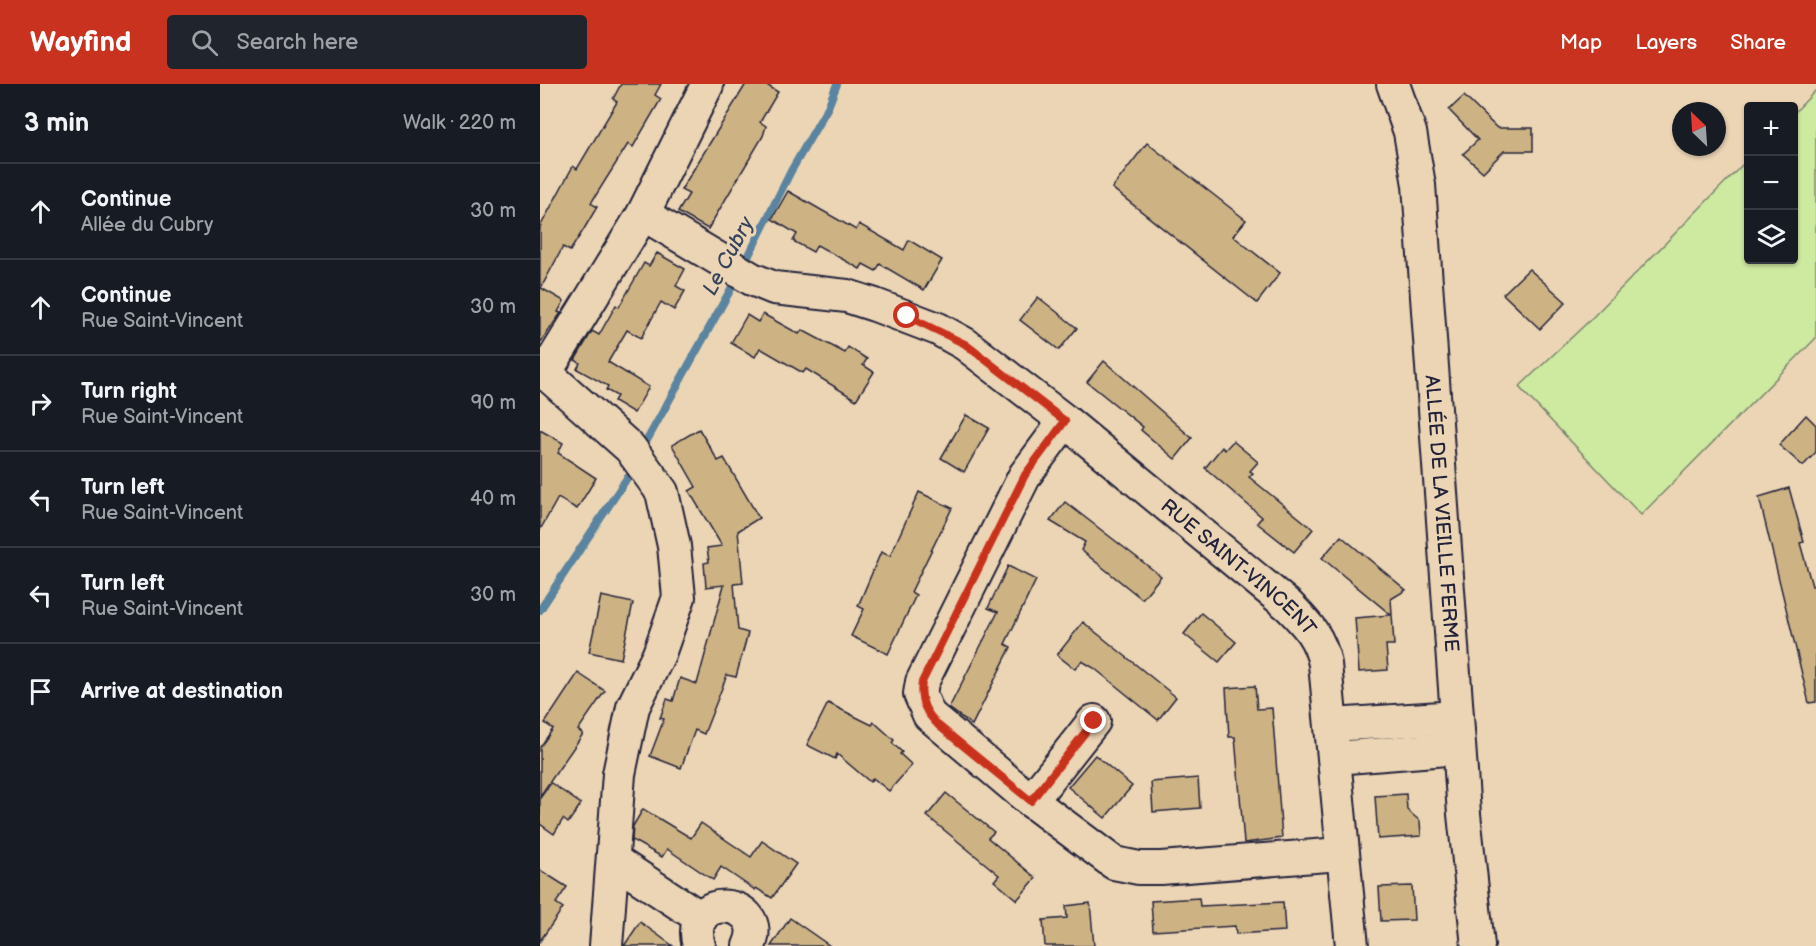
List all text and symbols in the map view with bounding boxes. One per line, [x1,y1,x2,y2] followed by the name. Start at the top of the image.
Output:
[167,15,587,69] search box
[30,26,131,59] text: Wayfind
[188,26,221,59] icon: search
[236,29,358,56] text: Search here
[1560,30,1602,55] text: Map
[1635,30,1697,55] text: Layers
[1730,30,1786,55] text: Share
[1672,102,1726,156] north arrow
[1744,102,1798,264] map controls
[1744,102,1798,156] button: +
[24,108,89,139] text: 3 min
[403,111,516,135] text: Walk · 220 m
[1744,156,1798,210] button: −
[81,186,171,213] text: Continue
[24,195,57,228] icon: ahead
[470,199,516,223] text: 30 m
[1744,210,1798,264] button: layers
[697,212,760,300] water label: Le Cubry
[81,213,213,237] text: Allée du Cubry
[81,282,171,309] text: Continue
[24,291,57,324] icon: ahead
[470,295,516,319] text: 30 m
[893,302,919,328] route start
[81,309,243,333] text: Rue Saint-Vincent
[1420,374,1463,653] street label: ALLÉE DE LA VIEILLE FERME
[81,378,177,405] text: Turn right
[24,387,57,420] icon: right
[471,391,516,415] text: 90 m
[81,405,243,429] text: Rue Saint-Vincent
[81,474,165,501] text: Turn left
[24,483,57,516] icon: left
[470,487,516,511] text: 40 m
[1156,494,1321,640] street label: RUE SAINT-VINCENT
[81,501,243,525] text: Rue Saint-Vincent
[81,570,165,597] text: Turn left
[24,579,57,612] icon: left
[470,583,516,607] text: 30 m
[81,597,243,621] text: Rue Saint-Vincent
[24,675,57,708] icon: arrive
[81,678,283,705] text: Arrive at destination
[1080,707,1106,733] route end

